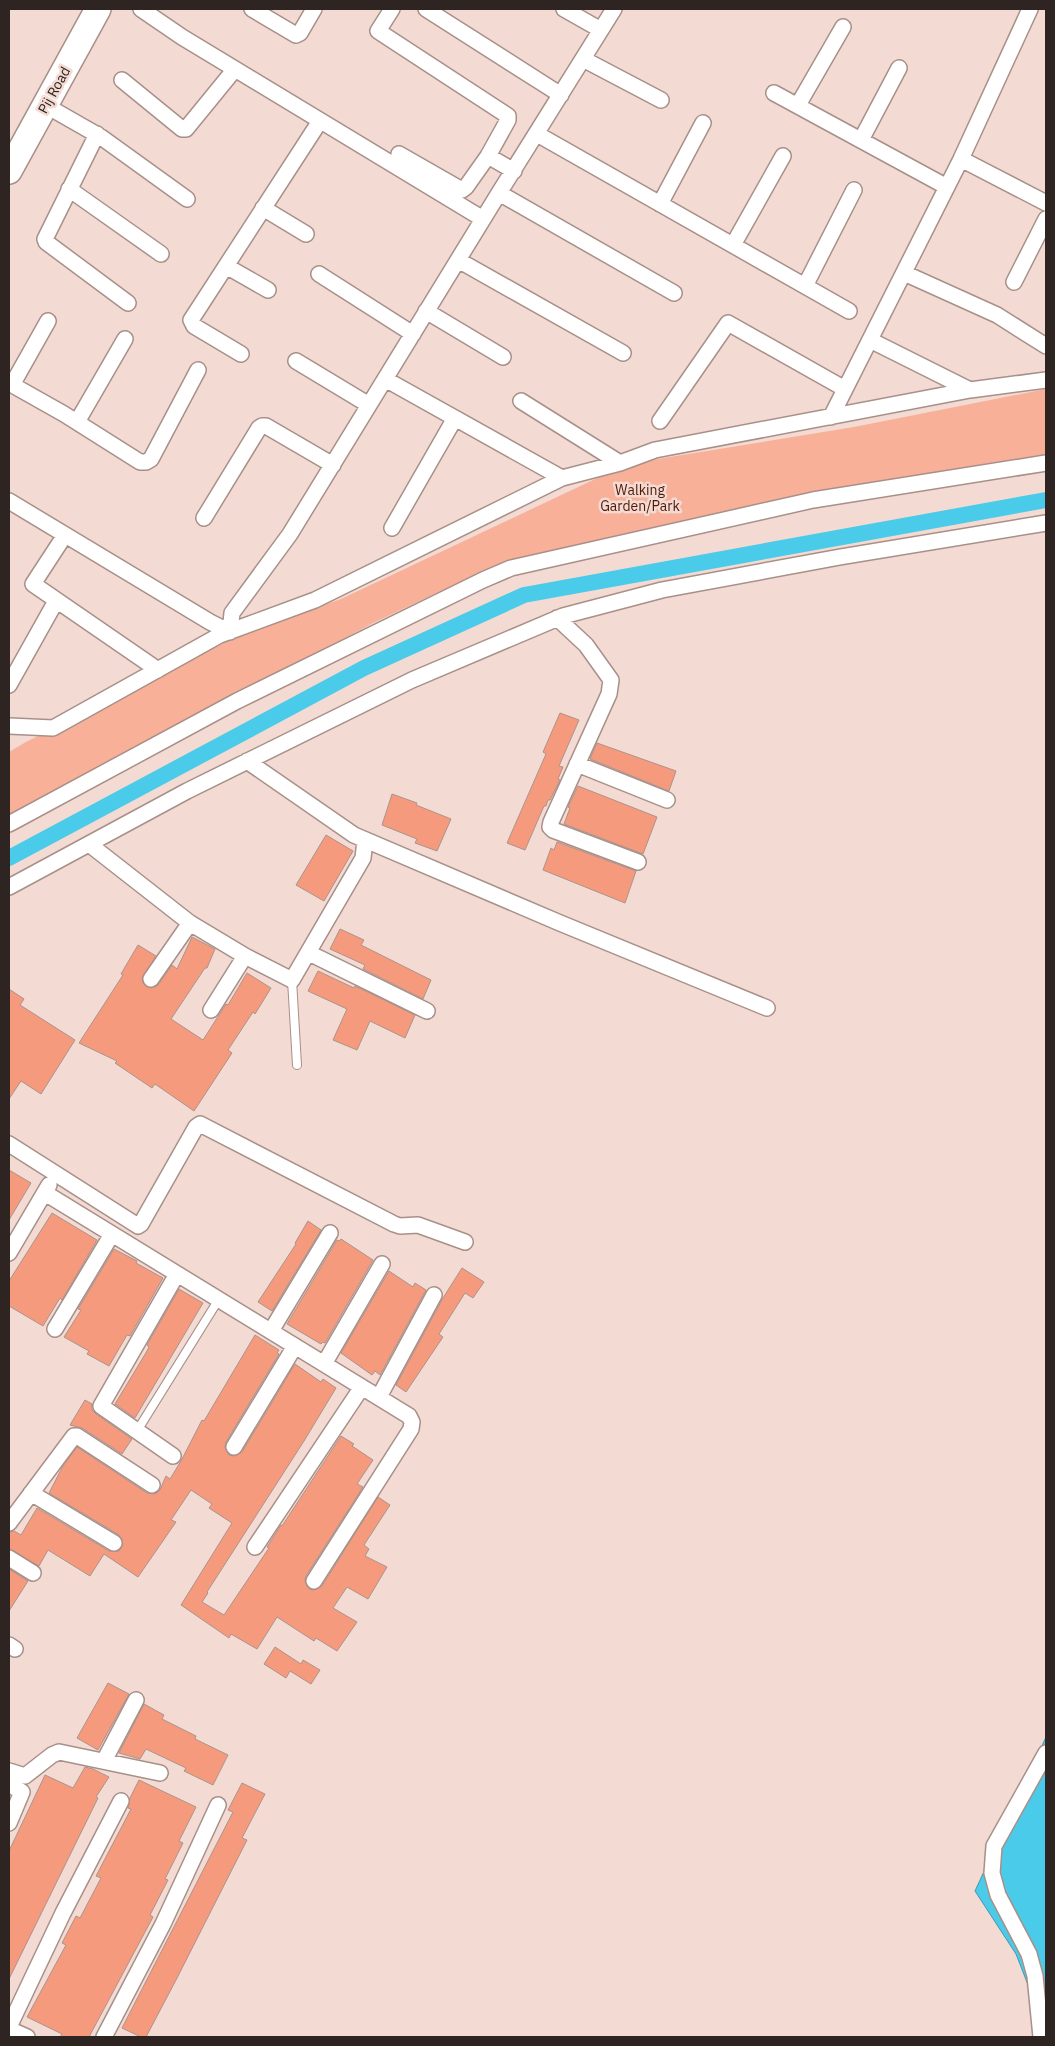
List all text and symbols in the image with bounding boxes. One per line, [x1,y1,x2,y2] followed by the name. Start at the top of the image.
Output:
[34,63,74,117] street label: Pij Road
[600,481,680,515] park label: Walking Garden/Park

